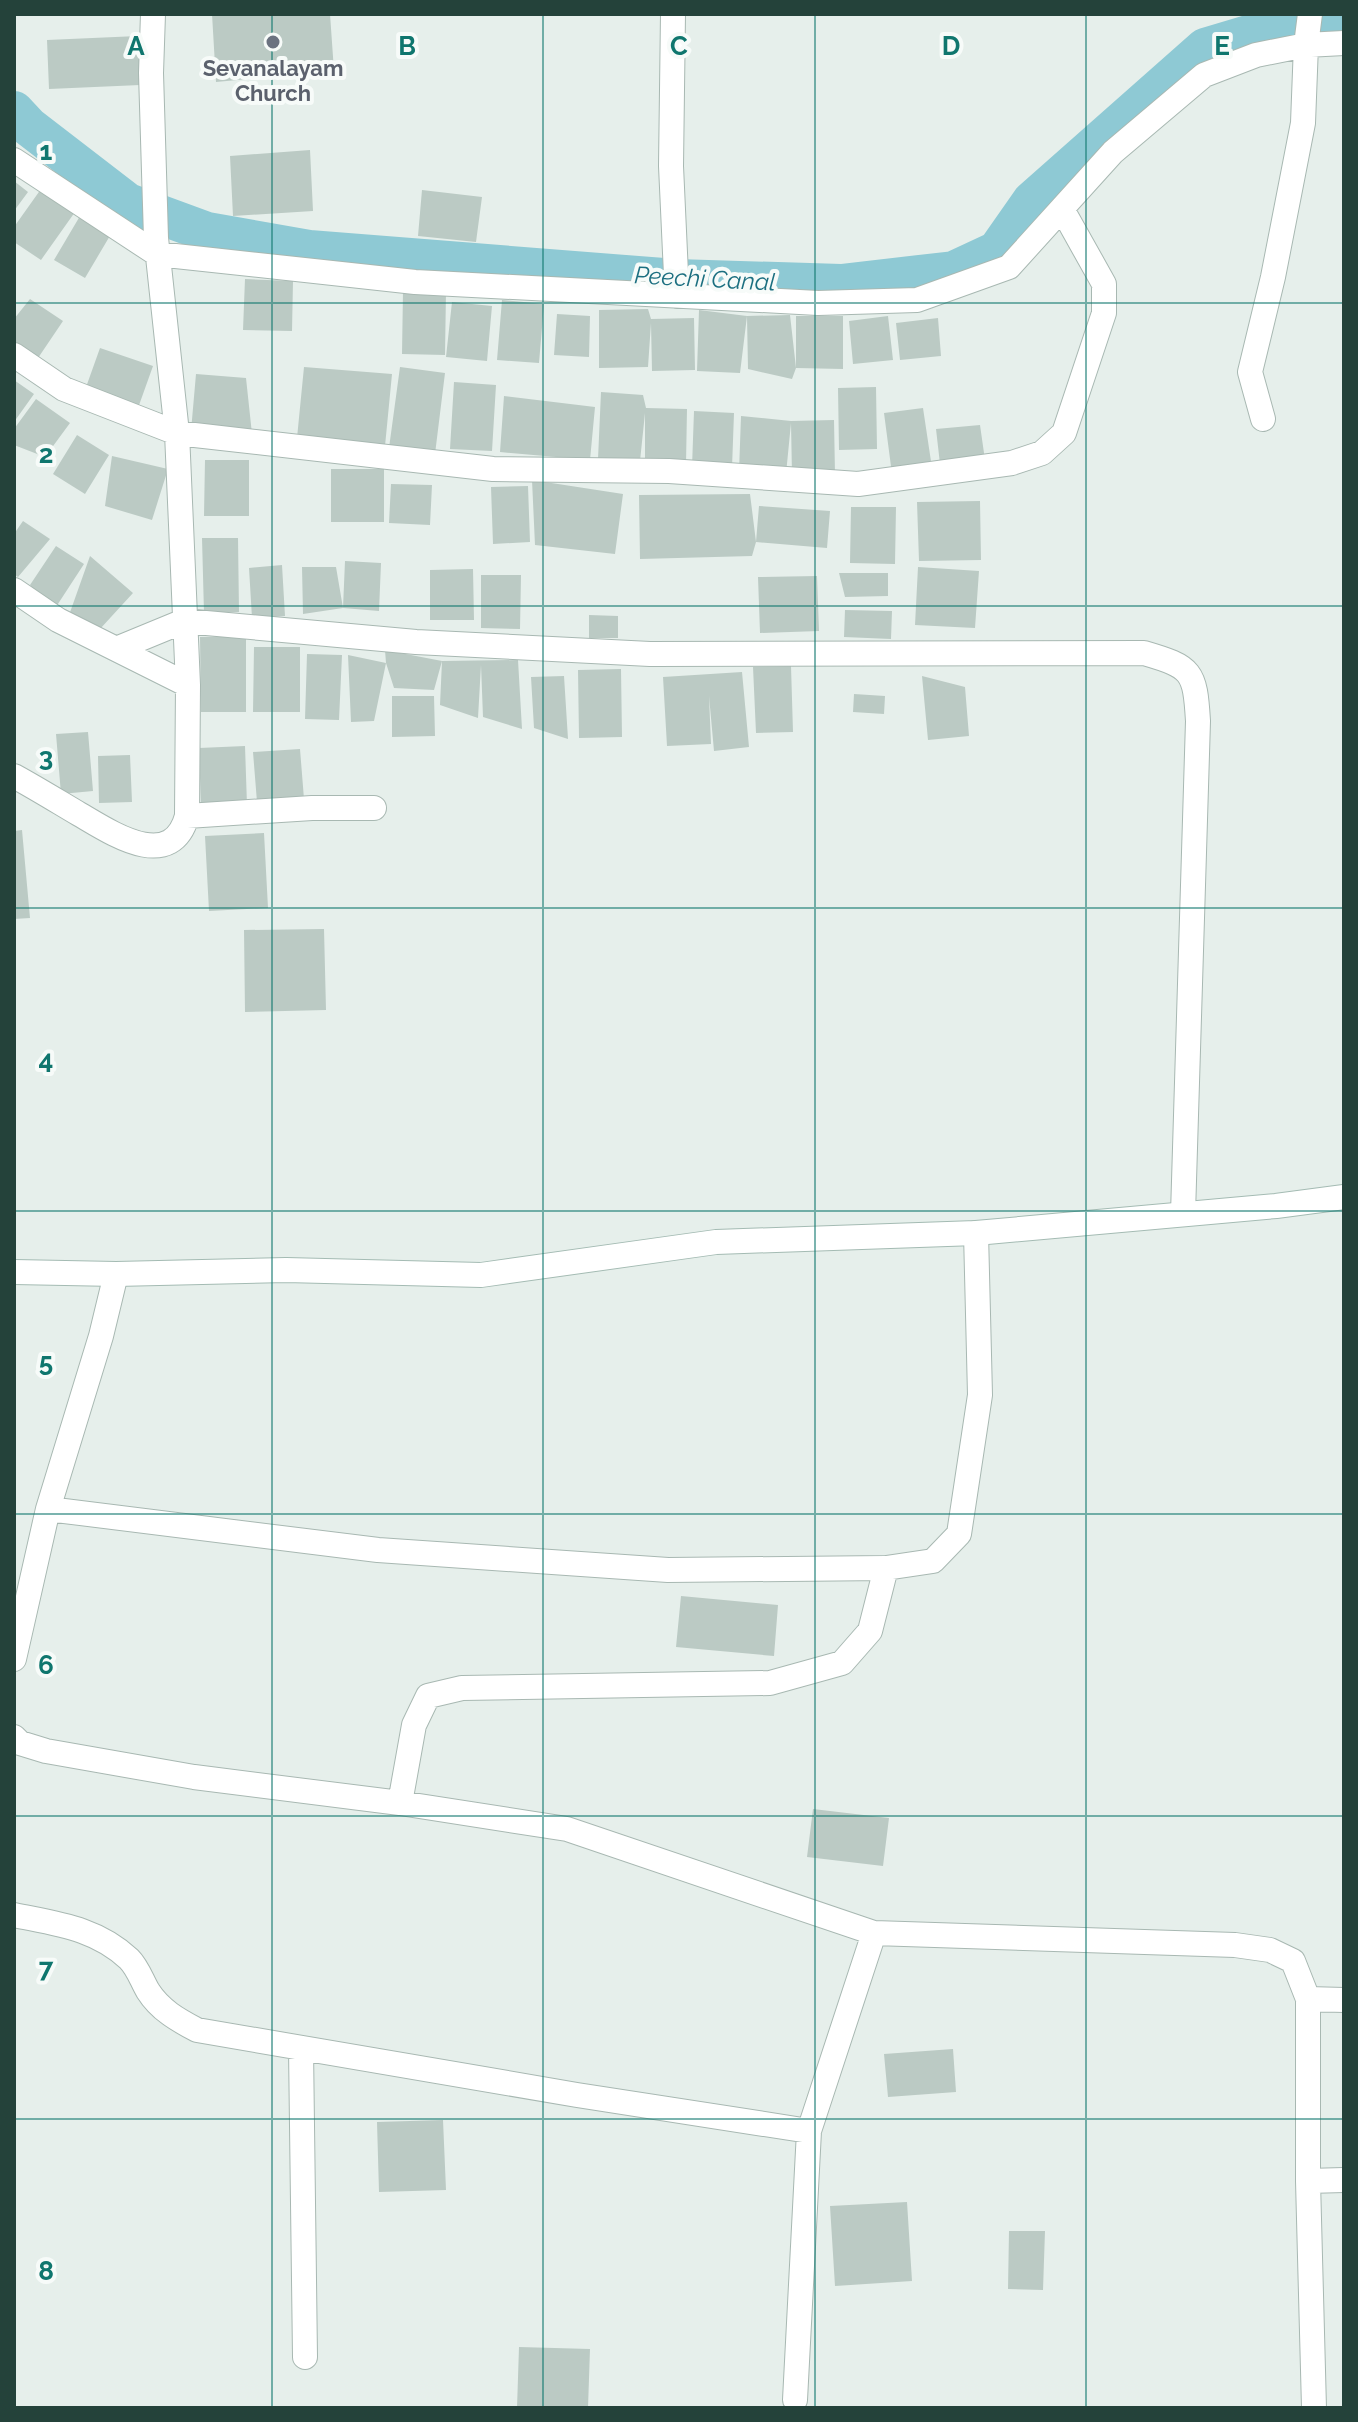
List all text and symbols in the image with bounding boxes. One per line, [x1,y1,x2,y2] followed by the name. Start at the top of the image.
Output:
[127,31,145,61] text: A
[398,31,416,61] text: B
[670,31,688,61] text: C
[942,31,960,61] text: D
[1214,31,1230,61] text: E
[264,33,282,51] marker: Sevanalayam Church
[203,55,343,106] place label: Sevanalayam Church
[40,136,53,166] text: 1
[634,260,776,297] water label: Peechi Canal
[39,439,53,469] text: 2
[39,742,53,772] text: 3
[39,1045,53,1075] text: 4
[39,1347,53,1377] text: 5
[38,1650,54,1680] text: 6
[39,1953,54,1983] text: 7
[38,2256,54,2286] text: 8

